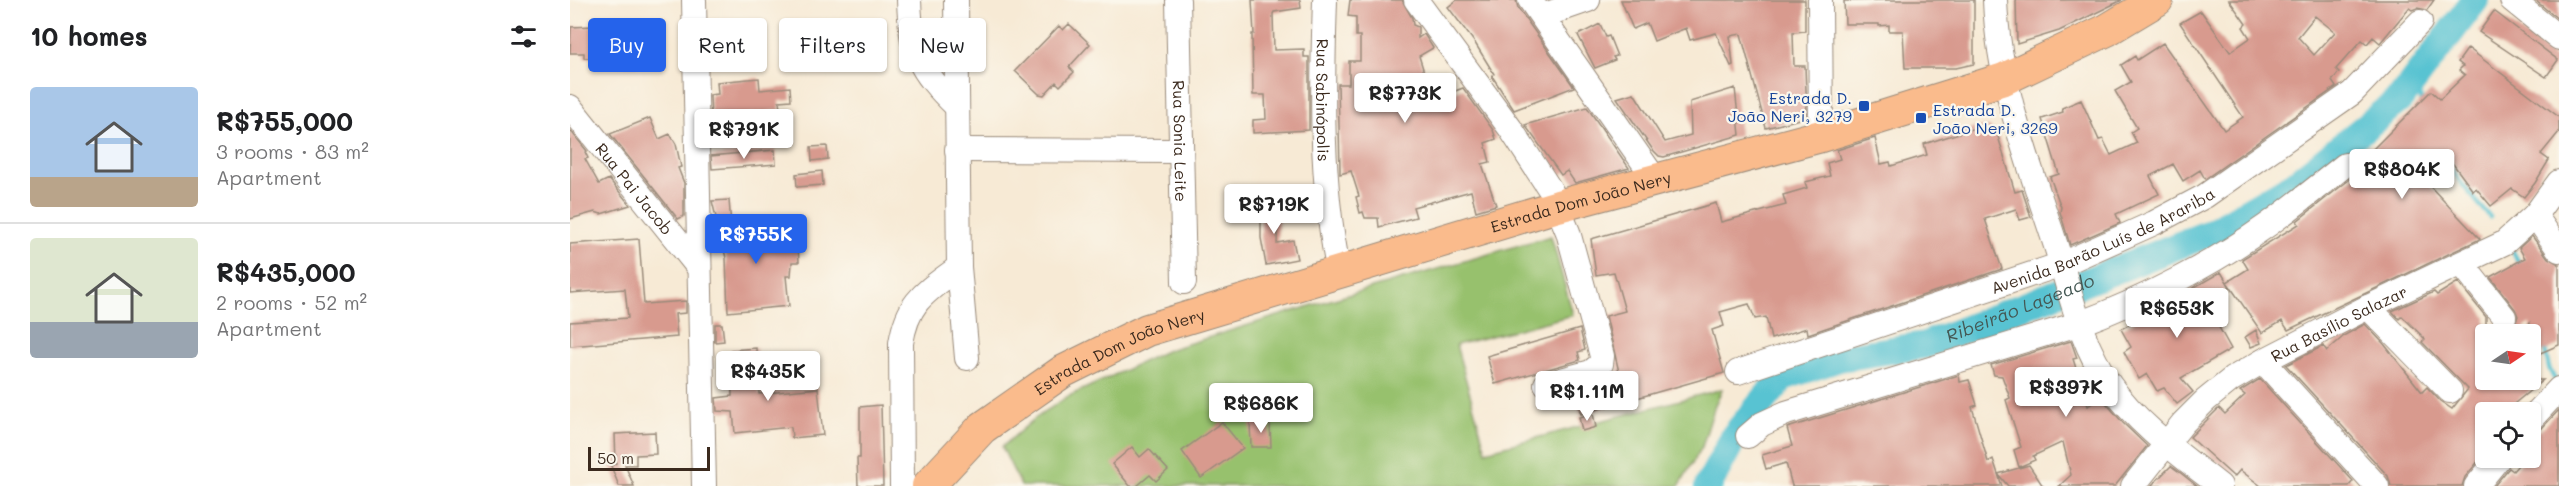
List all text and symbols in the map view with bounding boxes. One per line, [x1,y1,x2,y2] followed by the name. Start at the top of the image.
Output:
[588,18,666,72] chip: Buy
[678,18,767,72] chip: Rent
[779,18,887,72] chip: Filters
[899,18,986,72] chip: New
[30,19,148,53] text: 10 homes
[507,20,540,53] icon: filters
[1313,38,1335,162] street label: Rua Sabinópolis
[1356,73,1454,124] pin: R$773K
[1368,79,1442,105] text: R$773K
[1169,80,1193,202] street label: Rua Sonia Leite
[1728,87,1852,126] place label: Estrada D. João Neri, 3279
[1857,99,1871,113] marker: Estrada D. João Neri, 3279
[1933,99,2058,138] place label: Estrada D. João Neri, 3269
[216,104,353,138] text: R$755,000
[695,109,793,160] pin: R$791K
[78,111,150,183] icon: home
[1914,111,1928,125] marker: Estrada D. João Neri, 3269
[708,115,780,141] text: R$791K
[216,138,369,164] text: 3 rooms · 83 m²
[592,138,678,238] street label: Rua Pai Jacob
[2353,149,2451,200] pin: R$804K
[2363,155,2441,181] text: R$804K
[216,164,322,190] text: Apartment
[1488,166,1673,236] street label: Estrada Dom João Nery
[1988,182,2218,298] street label: Avenida Barão Luís de Arariba
[1225,184,1323,235] pin: R$719K
[1238,190,1310,216] text: R$719K
[707,214,805,265] pin: R$755K
[719,220,793,246] text: R$755K
[216,255,355,289] text: R$435,000
[78,262,150,334] icon: home
[1942,268,2098,348] water label: Ribeirão Lageado
[2267,280,2410,366] street label: Rua Basílio Salazar
[2128,288,2226,339] pin: R$653K
[216,289,367,315] text: 2 rooms · 52 m²
[2139,294,2215,320] text: R$653K
[1030,303,1207,399] street label: Estrada Dom João Nery
[216,315,322,341] text: Apartment
[2475,324,2541,390] north arrow
[2475,324,2541,468] map controls
[719,351,817,402] pin: R$435K
[730,357,806,383] text: R$435K
[2017,367,2115,418] pin: R$397K
[1532,371,1642,422] pin: R$1.11M
[2029,373,2103,399] text: R$397K
[1549,377,1625,403] text: R$1.11M
[1212,383,1310,434] pin: R$686K
[1223,389,1299,415] text: R$686K
[2475,402,2541,468] button: locate
[588,444,710,472] scale bar
[597,447,634,468] text: 50 m

